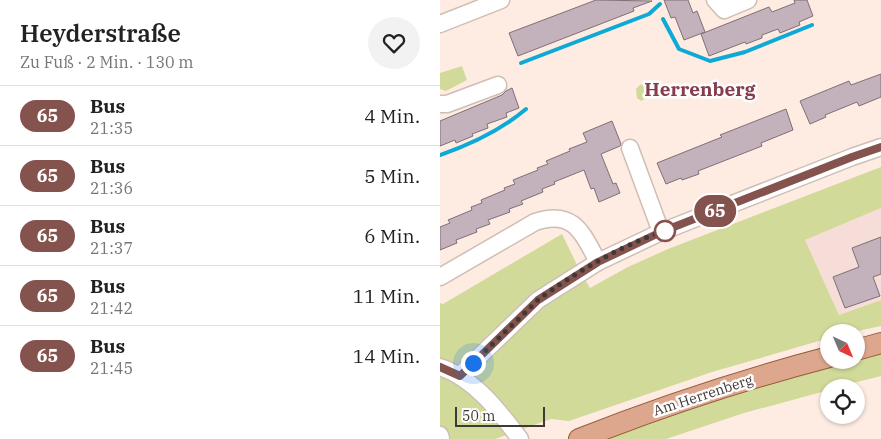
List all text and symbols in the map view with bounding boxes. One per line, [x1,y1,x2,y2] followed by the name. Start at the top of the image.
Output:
[20,17,181,49] text: Heyderstraße
[368,17,420,69] button: heart
[20,52,194,72] text: Zu Fuß · 2 Min. · 130 m
[644,77,756,101] district label: Herrenberg
[90,94,125,118] text: Bus
[37,104,58,127] text: 65
[364,104,420,128] text: 4 Min.
[90,118,133,138] text: 21:35
[90,154,125,178] text: Bus
[37,164,58,187] text: 65
[364,164,420,188] text: 5 Min.
[90,178,133,198] text: 21:36
[692,195,738,227] line badge: 65
[704,199,726,222] text: 65
[90,214,125,238] text: Bus
[654,220,676,242] unlabelled marker
[37,224,58,247] text: 65
[364,224,420,248] text: 6 Min.
[90,238,133,258] text: 21:37
[90,274,125,298] text: Bus
[37,284,58,307] text: 65
[353,284,420,308] text: 11 Min.
[90,298,133,318] text: 21:42
[820,324,865,369] north arrow
[820,324,865,424] map controls
[90,334,125,358] text: Bus
[37,344,58,367] text: 65
[353,344,420,368] text: 14 Min.
[461,351,486,376] your location
[90,358,133,378] text: 21:45
[651,370,755,420] street label: Am Herrenberg
[820,379,865,424] button: locate
[455,404,545,427] scale bar
[462,407,495,425] text: 50 m

